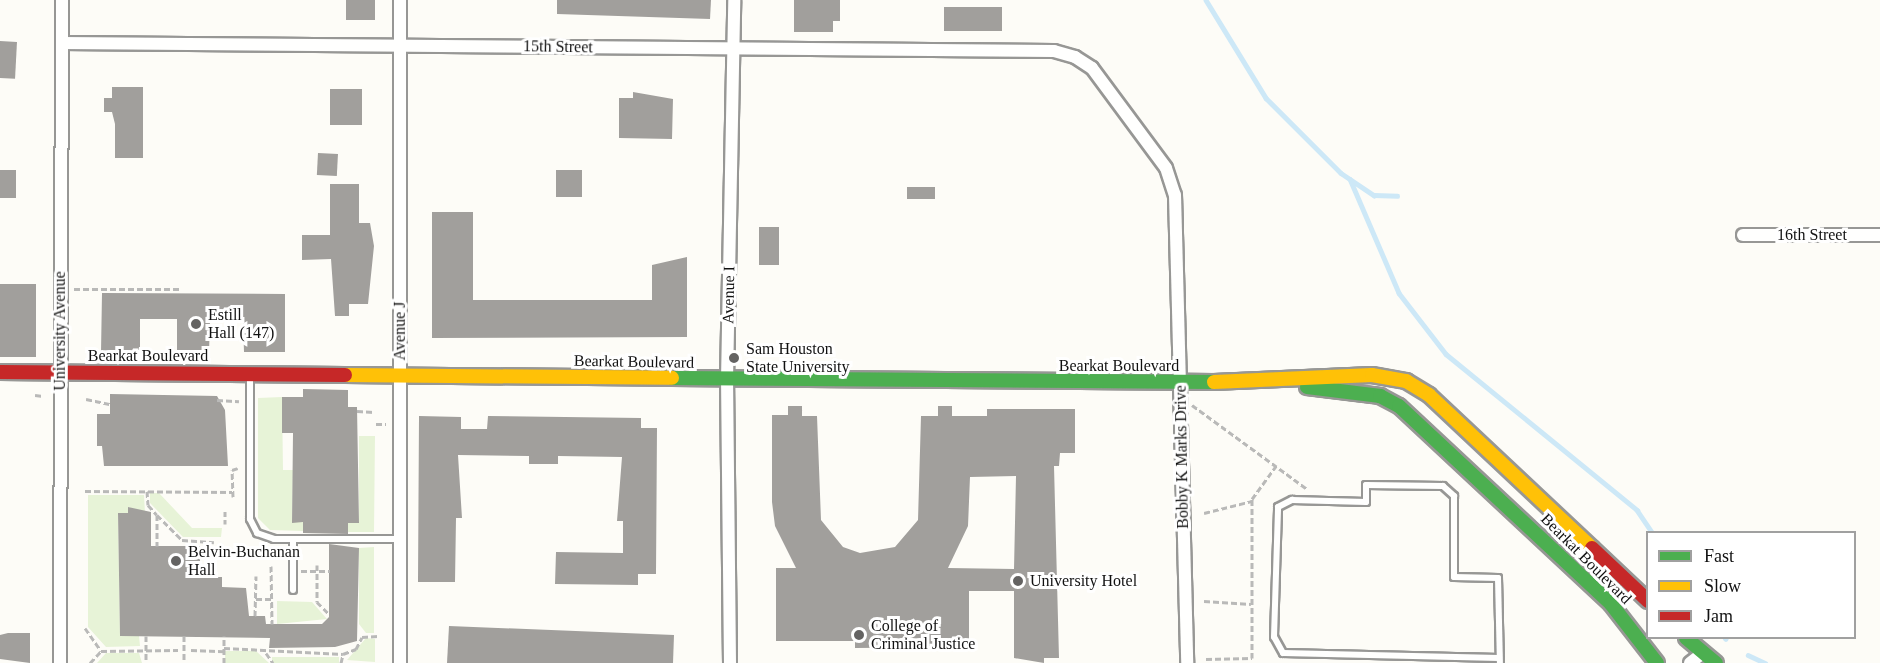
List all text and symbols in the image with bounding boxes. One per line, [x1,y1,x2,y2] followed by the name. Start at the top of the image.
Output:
[523,37,593,57] street label: 15th Street
[1777,225,1847,245] street label: 16th Street
[719,266,739,324] street label: Avenue I
[50,271,70,391] street label: University Avenue
[390,302,410,360] street label: Avenue J
[208,305,274,343] place label: Estill Hall (147)
[189,317,203,331] marker: Estill Hall (147)
[746,339,850,377] place label: Sam Houston State University
[88,346,208,366] street label: Bearkat Boulevard
[574,351,694,373] street label: Bearkat Boulevard
[727,351,741,365] marker: Sam Houston State University
[1059,356,1179,376] street label: Bearkat Boulevard
[1171,385,1193,529] street label: Bobby K Marks Drive
[1537,510,1635,608] street label: Bearkat Boulevard
[1646,531,1856,639] legend
[188,542,300,580] place label: Belvin-Buchanan Hall
[1704,546,1734,566] text: Fast
[169,554,183,568] marker: Belvin-Buchanan Hall
[1030,571,1137,591] place label: University Hotel
[1011,574,1025,588] marker: University Hotel
[1704,576,1741,596] text: Slow
[1704,606,1733,626] text: Jam
[871,616,975,654] place label: College of Criminal Justice
[852,628,866,642] marker: College of Criminal Justice

